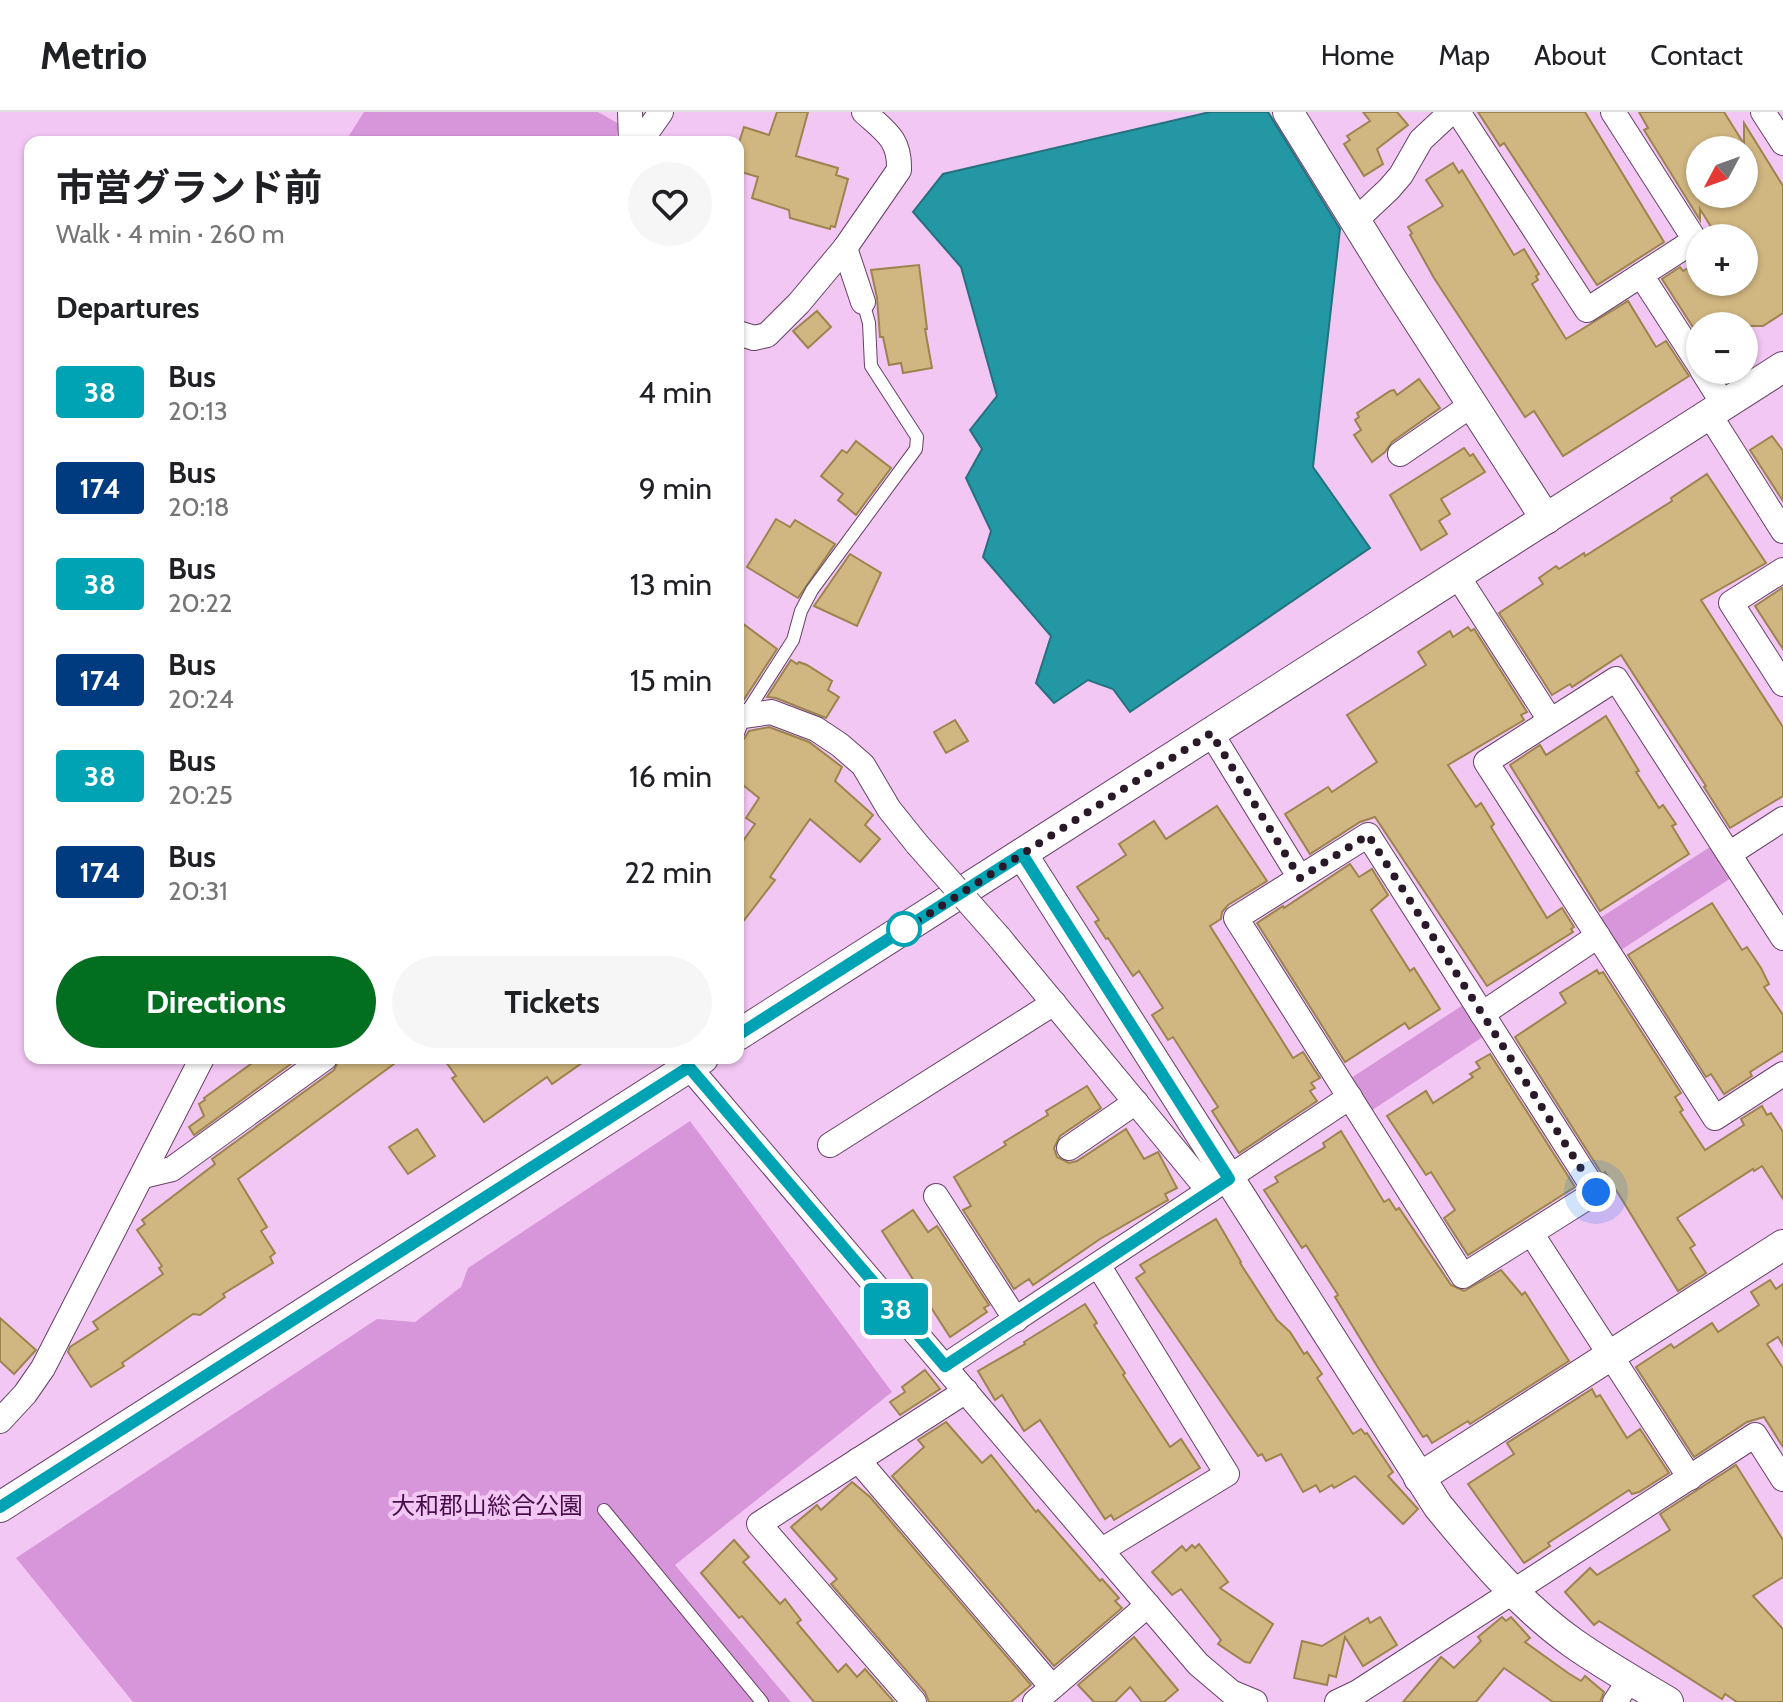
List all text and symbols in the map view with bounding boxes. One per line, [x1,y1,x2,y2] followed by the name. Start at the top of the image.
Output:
[40,32,147,79] text: Metrio
[1321,38,1394,72] text: Home
[1438,38,1490,72] text: Map
[1534,38,1606,72] text: About
[1650,38,1743,72] text: Contact
[1686,136,1758,208] north arrow
[1686,136,1758,384] map controls
[628,162,712,246] button: heart
[56,164,322,211] text: 市営グランド前
[56,218,285,250] text: Walk · 4 min · 260 m
[1686,224,1758,296] button: +
[56,289,200,326] text: Departures
[1686,312,1758,384] button: −
[168,358,216,395] text: Bus
[638,374,712,411] text: 4 min
[84,375,116,409] text: 38
[168,395,228,427] text: 20:13
[168,454,216,491] text: Bus
[639,470,712,507] text: 9 min
[79,471,121,505] text: 174
[168,491,229,523] text: 20:18
[168,550,216,587] text: Bus
[630,566,712,603] text: 13 min
[84,567,116,601] text: 38
[168,587,232,619] text: 20:22
[168,646,216,683] text: Bus
[630,662,712,699] text: 15 min
[79,663,121,697] text: 174
[168,683,234,715] text: 20:24
[168,742,216,779] text: Bus
[629,758,712,795] text: 16 min
[84,759,116,793] text: 38
[168,779,233,811] text: 20:25
[168,838,216,875] text: Bus
[624,854,712,891] text: 22 min
[79,855,121,889] text: 174
[168,875,228,907] text: 20:31
[887,912,921,946] unlabelled marker
[56,956,376,1048] button: Directions
[392,956,712,1048] button: Tickets
[1576,1172,1616,1212] your location
[860,1283,932,1335] line badge: 38
[880,1292,912,1326] text: 38
[391,1491,583,1520] park label: 大和郡山総合公園

